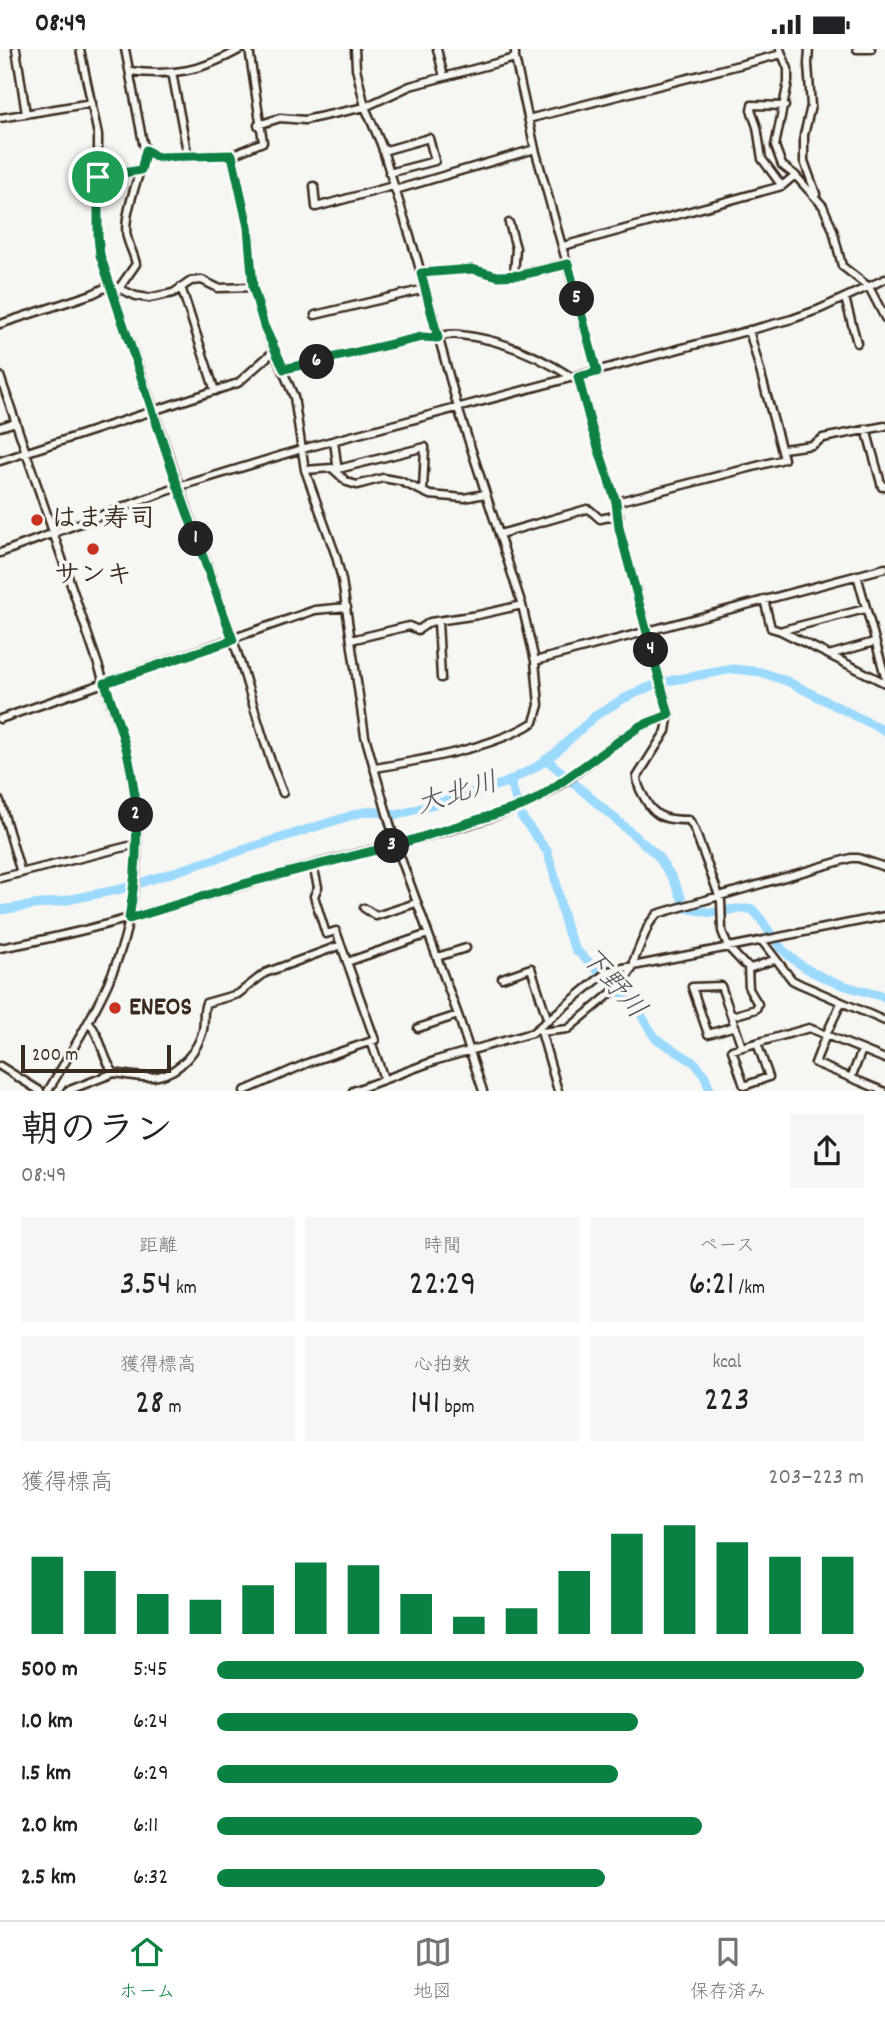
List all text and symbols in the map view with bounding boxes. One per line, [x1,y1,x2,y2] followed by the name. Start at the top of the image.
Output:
[35,6,87,43] text: 08:49
[68,147,128,207] pin
[79,158,117,196] icon: arrive
[560,281,594,317] pin: 5
[572,285,581,312] text: 5
[300,345,334,379] pin: 6
[312,348,321,375] text: 6
[51,502,155,539] place label: はま寿司
[29,512,45,528] marker: はま寿司
[178,521,214,557] pin: 1
[193,525,198,552] text: 1
[85,541,101,557] marker: サンキ
[54,558,132,595] place label: サンキ
[634,633,668,667] pin: 4
[647,636,654,663] text: 4
[412,765,504,827] water label: 大北川
[118,797,154,833] pin: 2
[131,801,140,828] text: 2
[374,829,410,863] pin: 3
[387,832,396,859] text: 3
[568,940,654,1030] water label: 下野川
[129,990,192,1027] place label: ENEOS
[107,1000,123,1016] marker: ENEOS
[21,1041,172,1073] scale bar
[32,1043,78,1070] text: 200 m
[21,1106,173,1161] text: 朝のラン
[790,1114,864,1188] button: share
[21,1160,67,1193] text: 08:49
[139,1234,177,1261] text: 距離
[423,1234,462,1261] text: 時間
[699,1234,755,1261] text: ペース
[120,1261,172,1311] text: 3.54
[409,1261,476,1311] text: 22:29
[689,1261,734,1311] text: 6:21
[172,1276,197,1303] text: km
[734,1276,765,1303] text: /km
[712,1350,741,1377] text: kcal
[120,1353,196,1380] text: 獲得標高
[414,1353,471,1380] text: 心拍数
[704,1377,750,1427] text: 223
[135,1380,164,1430] text: 28
[410,1380,440,1430] text: 141
[164,1395,182,1422] text: m
[440,1395,475,1422] text: bpm
[768,1462,864,1495] text: 203–223 m
[21,1468,113,1501] text: 獲得標高
[21,1654,78,1687] text: 500 m
[133,1654,168,1687] text: 5:45
[21,1706,73,1739] text: 1.0 km
[133,1706,168,1739] text: 6:24
[21,1758,71,1791] text: 1.5 km
[133,1758,169,1791] text: 6:29
[21,1810,78,1843] text: 2.0 km
[133,1810,158,1843] text: 6:11
[21,1862,76,1895] text: 2.5 km
[133,1862,168,1895] text: 6:32
[119,1933,175,2007] tab: ホーム
[414,1933,452,2007] tab: 地図
[690,1933,766,2007] tab: 保存済み

